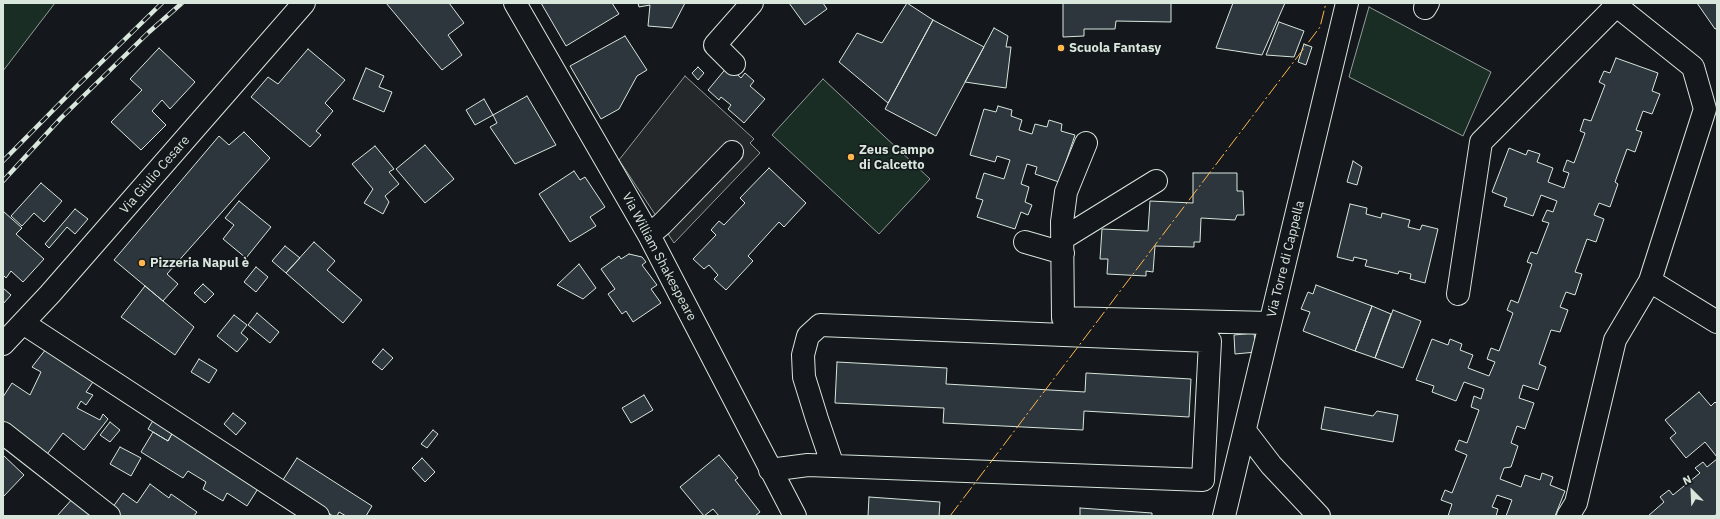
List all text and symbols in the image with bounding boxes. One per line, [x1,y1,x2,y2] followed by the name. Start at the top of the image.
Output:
[1069,40,1161,56] place label: Scuola Fantasy
[1056,43,1066,53] marker: Scuola Fantasy
[117,133,193,217] street label: Via Giulio Cesare
[859,142,934,173] place label: Zeus Campo di Calcetto
[846,152,856,162] marker: Zeus Campo di Calcetto
[619,190,699,324] street label: Via William Shakespeare
[1264,199,1308,319] street label: Via Torre di Cappella
[150,255,249,271] place label: Pizzeria Napul è
[137,258,147,268] marker: Pizzeria Napul è
[1672,471,1712,511] north arrow
[1681,472,1694,488] text: N

